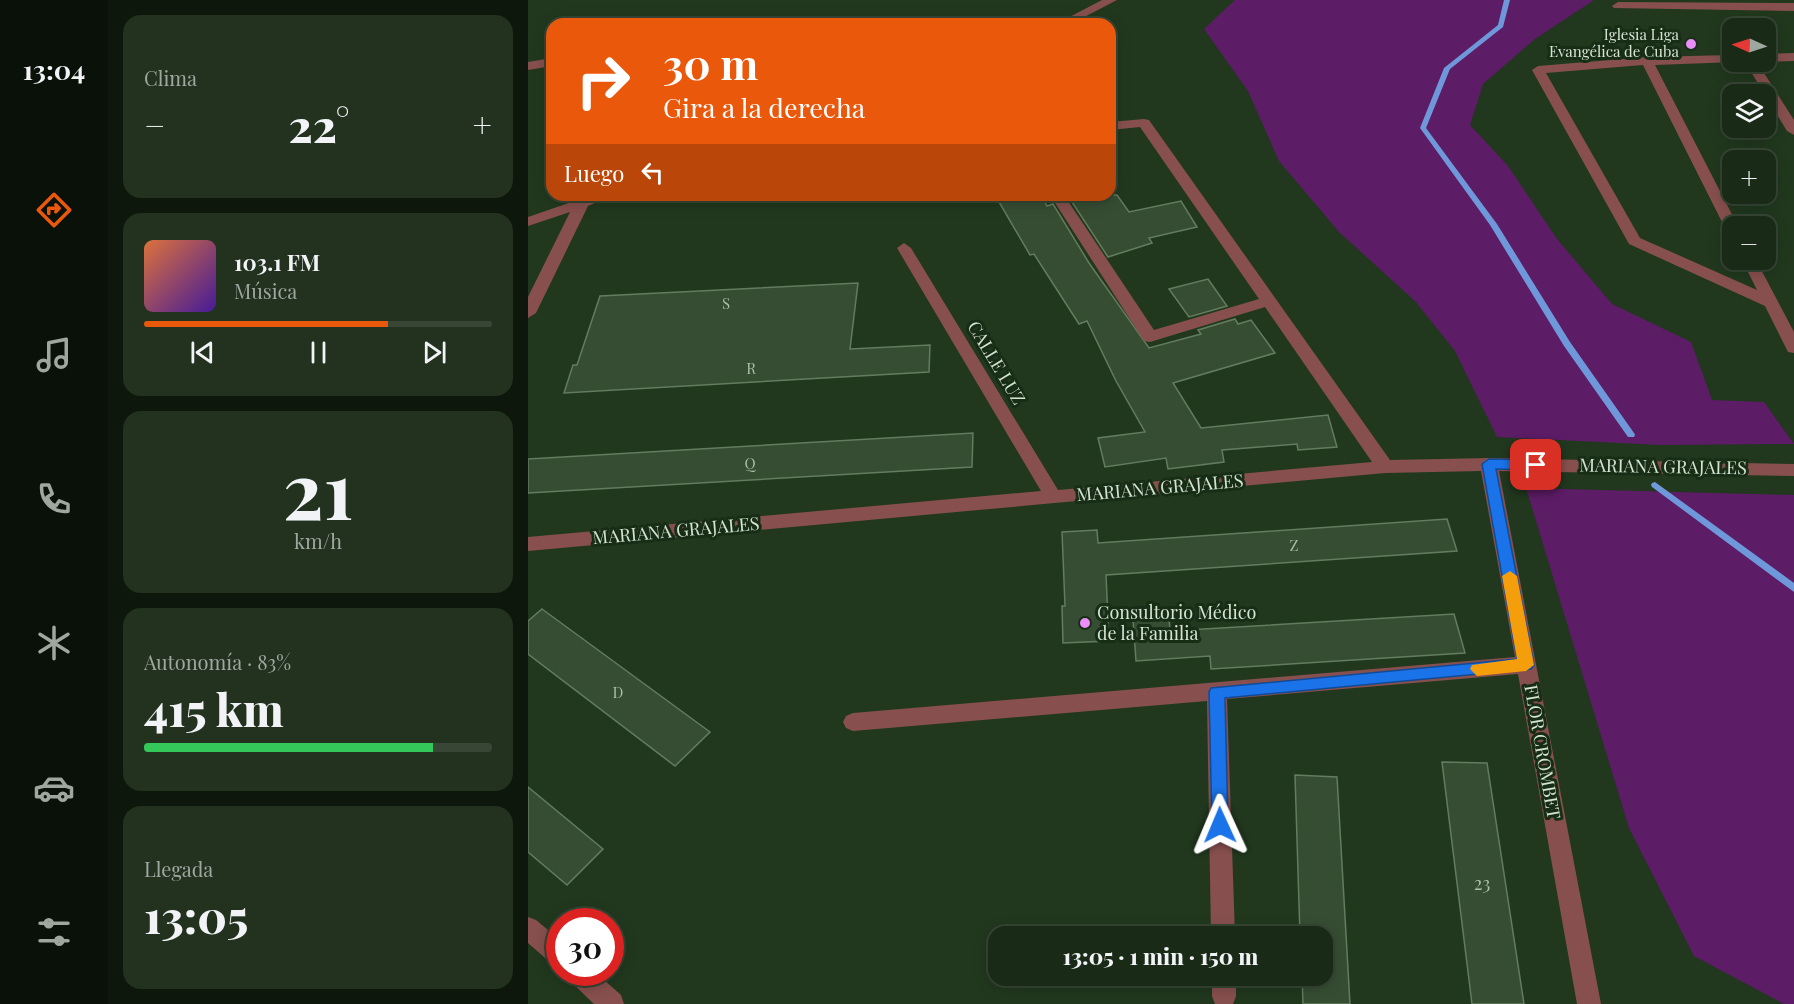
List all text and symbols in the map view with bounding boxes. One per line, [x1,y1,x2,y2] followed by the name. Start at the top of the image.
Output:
[1722,18,1776,72] north arrow
[1722,18,1776,270] map controls
[1549,24,1680,61] place label: Iglesia Liga Evangélica de Cuba
[663,35,758,91] text: 30 m
[1684,37,1698,51] marker: Iglesia Liga Evangélica de Cuba
[564,42,642,120] icon: right
[23,51,85,87] text: 13:04
[144,64,197,91] text: Clima
[1722,84,1776,138] button: layers
[663,89,865,125] text: Gira a la derecha
[289,94,349,154] text: 22°
[144,102,165,146] text: −
[473,102,492,146] text: +
[1722,150,1776,204] button: +
[636,156,669,189] icon: left
[564,158,624,188] text: Luego
[33,189,75,231] icon: directions
[1722,216,1776,270] button: −
[234,247,320,277] text: 103.1 FM
[234,277,297,304] text: Música
[722,293,730,313] house number: S
[962,316,1031,409] street label: CALLE LUZ
[33,334,75,376] icon: music
[186,336,219,369] icon: previous
[302,336,335,369] icon: pause
[418,336,451,369] icon: next
[746,358,756,378] house number: R
[283,436,353,540] text: 21
[1510,439,1561,490] pin
[1519,448,1552,481] icon: arrive
[744,453,756,473] house number: Q
[1579,453,1747,479] street label: MARIANA GRAJALES
[1075,468,1244,506] street label: MARIANA GRAJALES
[33,478,75,520] icon: phone
[591,511,760,549] street label: MARIANA GRAJALES
[294,527,342,554] text: km/h
[1290,535,1299,555] house number: Z
[1097,600,1256,645] place label: Consultorio Médico de la Familia
[1078,616,1092,630] marker: Consultorio Médico de la Familia
[33,622,75,664] icon: climate
[144,648,291,675] text: Autonomía · 83%
[144,678,284,738] text: 415 km
[613,682,624,702] house number: D
[1519,683,1567,821] street label: FLOR CROMBET
[33,767,75,809] icon: car
[1188,793,1252,857] position arrow
[144,855,213,882] text: Llegada
[1474,871,1490,895] house number: 23
[144,885,248,945] text: 13:05
[546,908,624,986] speed limit sign: 30
[33,911,75,953] icon: filters
[1063,941,1258,971] text: 13:05 · 1 min · 150 m

